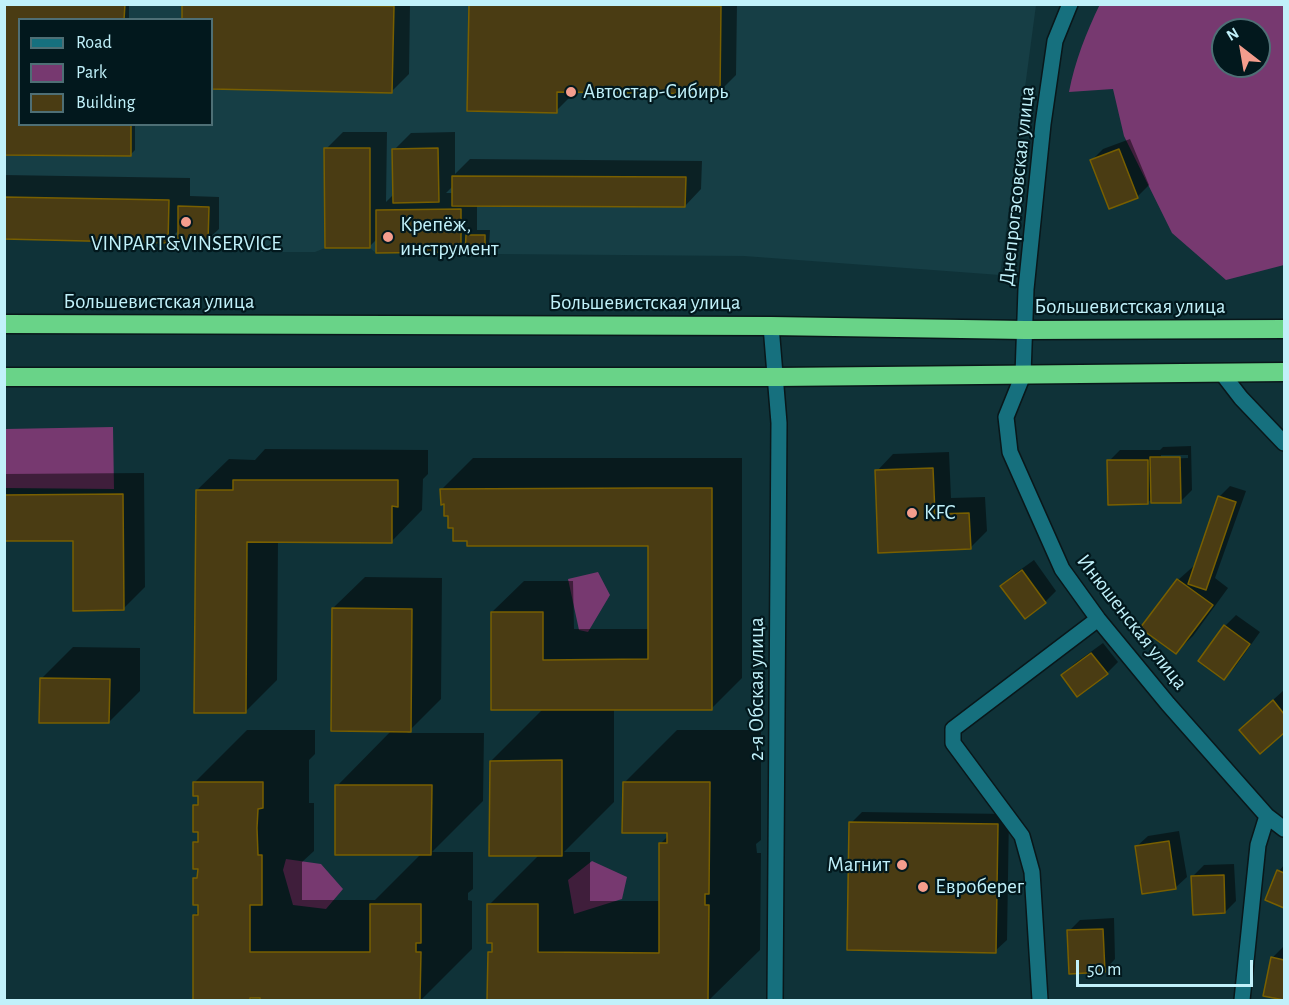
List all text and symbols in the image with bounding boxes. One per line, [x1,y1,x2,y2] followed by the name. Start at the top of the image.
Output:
[18,18,213,126] legend
[1211,18,1271,78] north arrow
[1224,25,1242,44] text: N
[76,34,112,52] text: Road
[76,64,107,82] text: Park
[583,79,728,105] place label: Автостар-Сибирь
[564,85,578,99] marker: Автостар-Сибирь
[994,85,1040,287] street label: Днепрогэсовская улица
[76,94,135,112] text: Building
[400,212,499,262] place label: Крепёж, инструмент
[179,215,193,229] marker: VINPART&VINSERVICE
[381,230,395,244] marker: Крепёж, инструмент
[91,231,281,257] place label: VINPART&VINSERVICE
[63,289,255,315] street label: Большевистская улица
[549,290,741,316] street label: Большевистская улица
[1034,294,1226,320] street label: Большевистская улица
[924,500,955,526] place label: KFC
[905,506,919,520] marker: KFC
[1071,549,1193,695] street label: Инюшенская улица
[744,617,770,761] street label: 2-я Обская улица
[827,852,890,878] place label: Магнит
[895,858,909,872] marker: Магнит
[935,874,1024,900] place label: Евроберег
[916,880,930,894] marker: Евроберег
[1079,948,1256,986] scale bar
[1087,961,1121,979] text: 50 m

